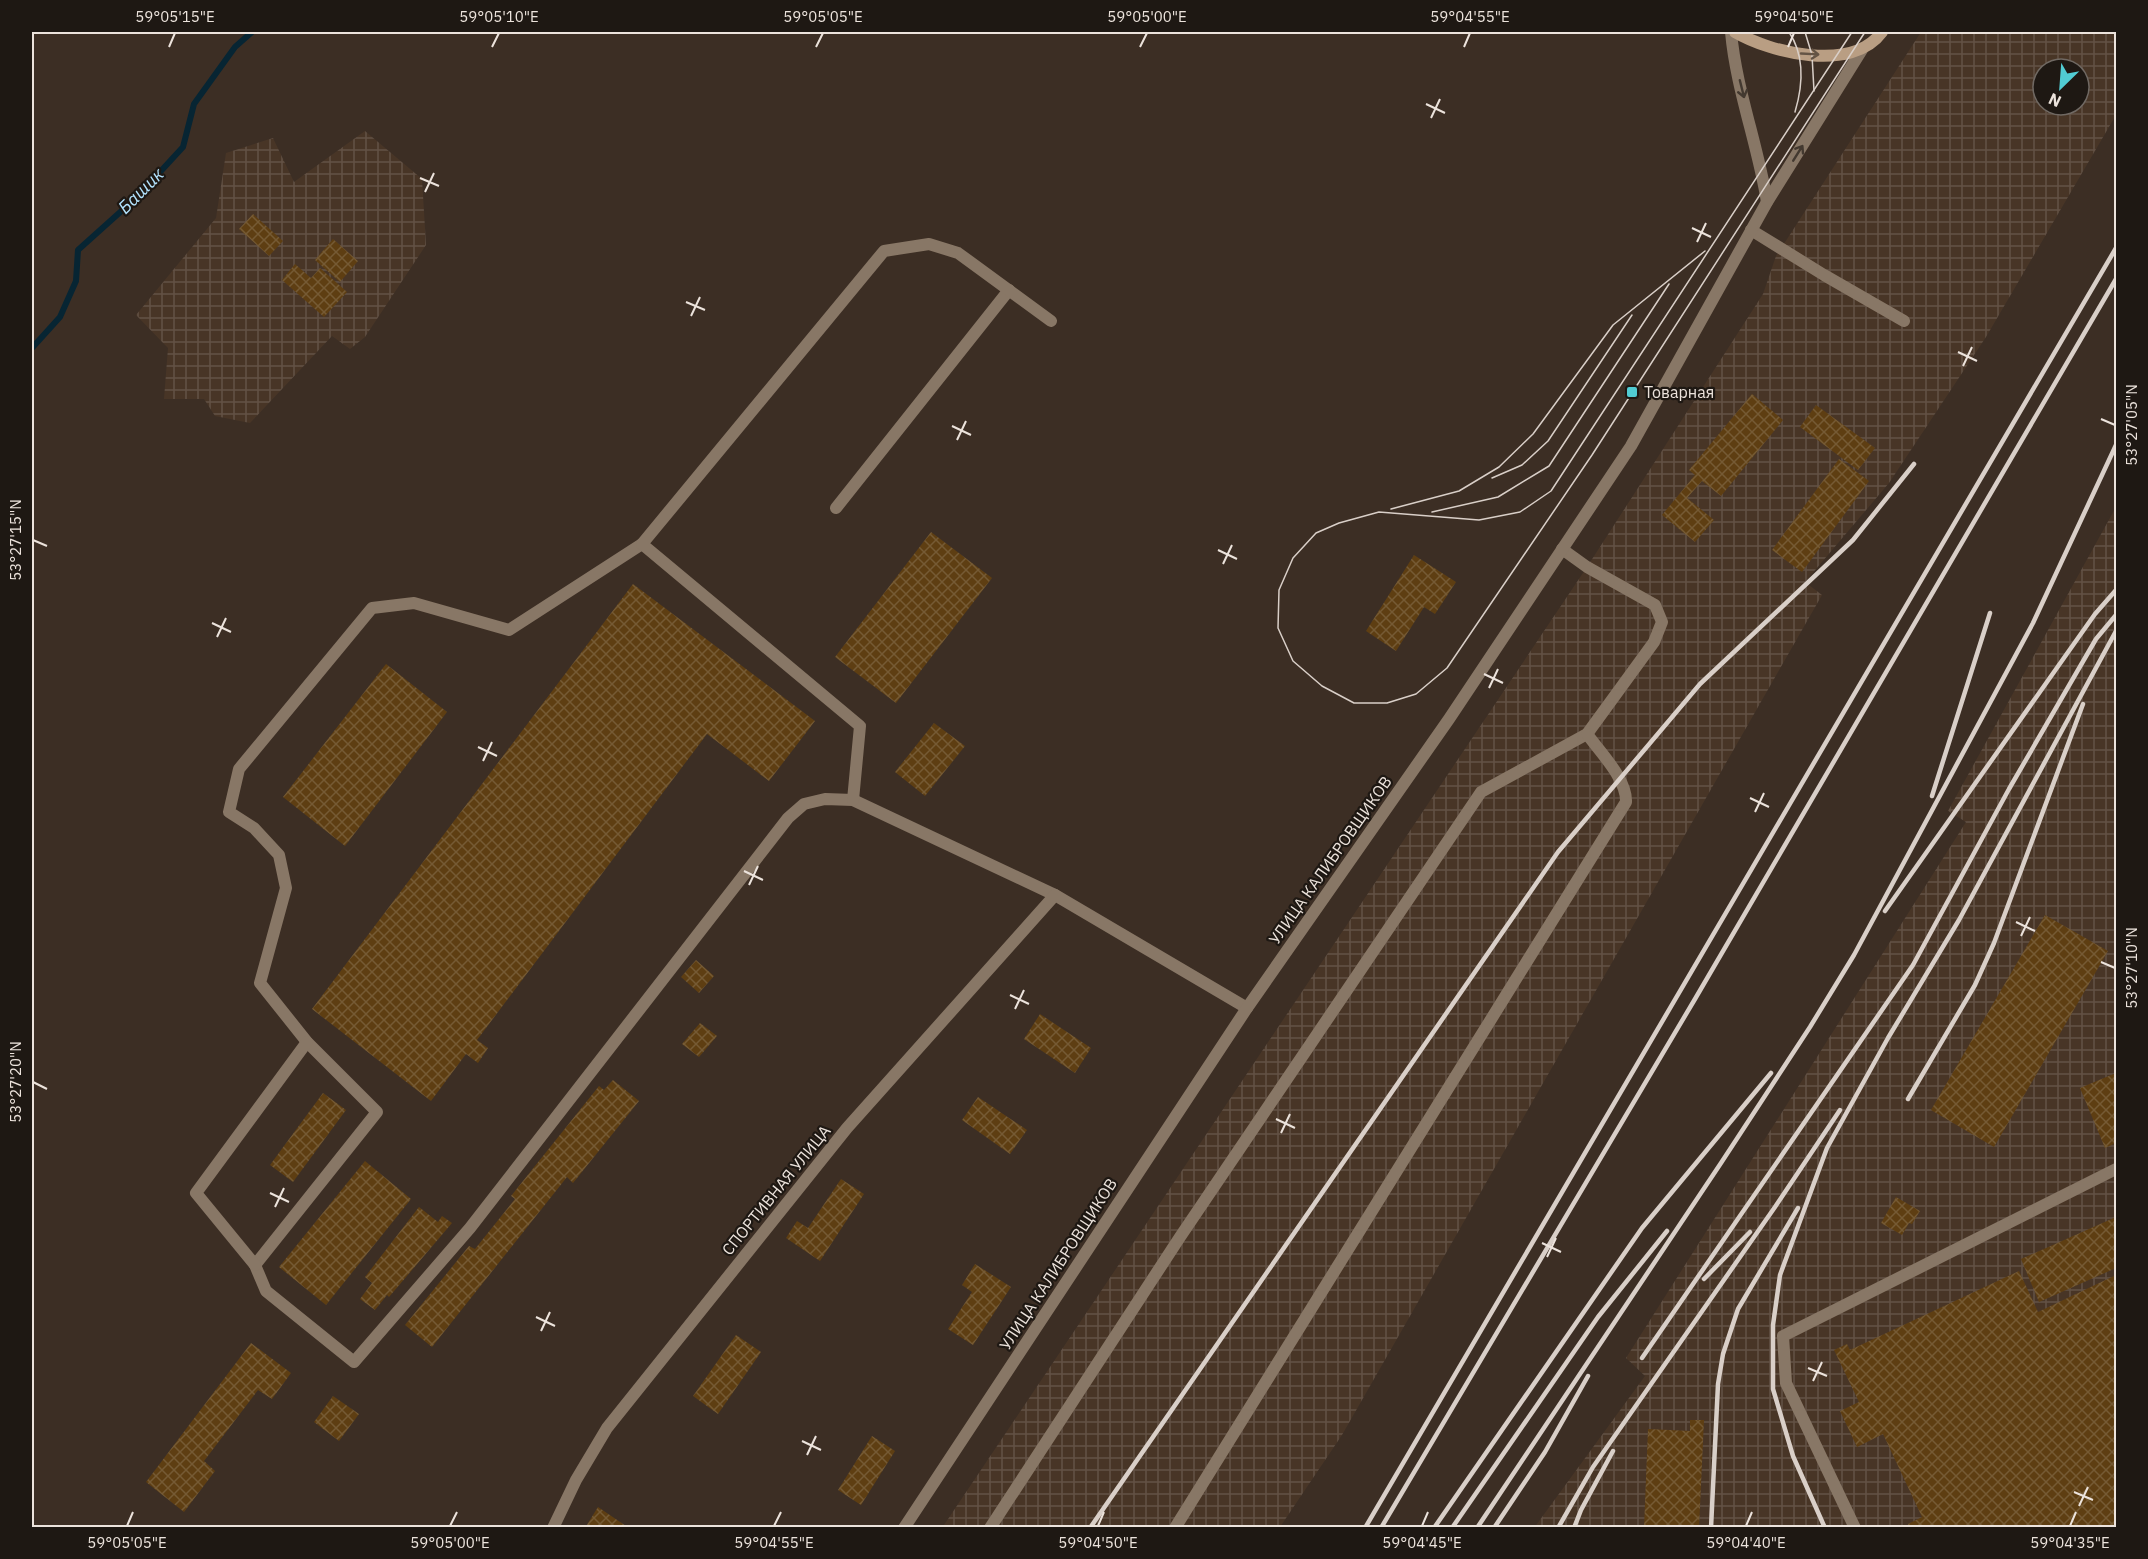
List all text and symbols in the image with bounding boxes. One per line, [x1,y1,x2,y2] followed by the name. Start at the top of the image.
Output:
[135,7,215,26] text: 59°05'15"E
[459,7,539,26] text: 59°05'10"E
[783,7,863,26] text: 59°05'05"E
[1107,7,1187,26] text: 59°05'00"E
[1430,7,1510,26] text: 59°04'55"E
[1754,7,1834,26] text: 59°04'50"E
[1799,48,1819,59] one-way arrow
[2031,57,2091,117] north arrow
[1736,79,1748,98] one-way arrow
[2045,89,2064,112] text: N
[1791,144,1804,161] one-way arrow
[113,162,169,219] water label: Башик
[1644,382,1714,402] place label: Товарная
[2122,384,2141,466] text: 53°27'05"N
[1625,385,1639,399] marker: Товарная
[6,499,25,581] text: 53°27'15"N
[1264,772,1396,948] street label: УЛИЦА КАЛИБРОВЩИКОВ
[2122,927,2141,1009] text: 53°27'10"N
[6,1041,25,1123] text: 53°27'20"N
[717,1121,835,1259] street label: СПОРТИВНАЯ УЛИЦА
[995,1174,1121,1354] street label: УЛИЦА КАЛИБРОВЩИКОВ
[87,1533,167,1552] text: 59°05'05"E
[410,1533,490,1552] text: 59°05'00"E
[734,1533,814,1552] text: 59°04'55"E
[1058,1533,1138,1552] text: 59°04'50"E
[1382,1533,1462,1552] text: 59°04'45"E
[1706,1533,1786,1552] text: 59°04'40"E
[2030,1533,2110,1552] text: 59°04'35"E

